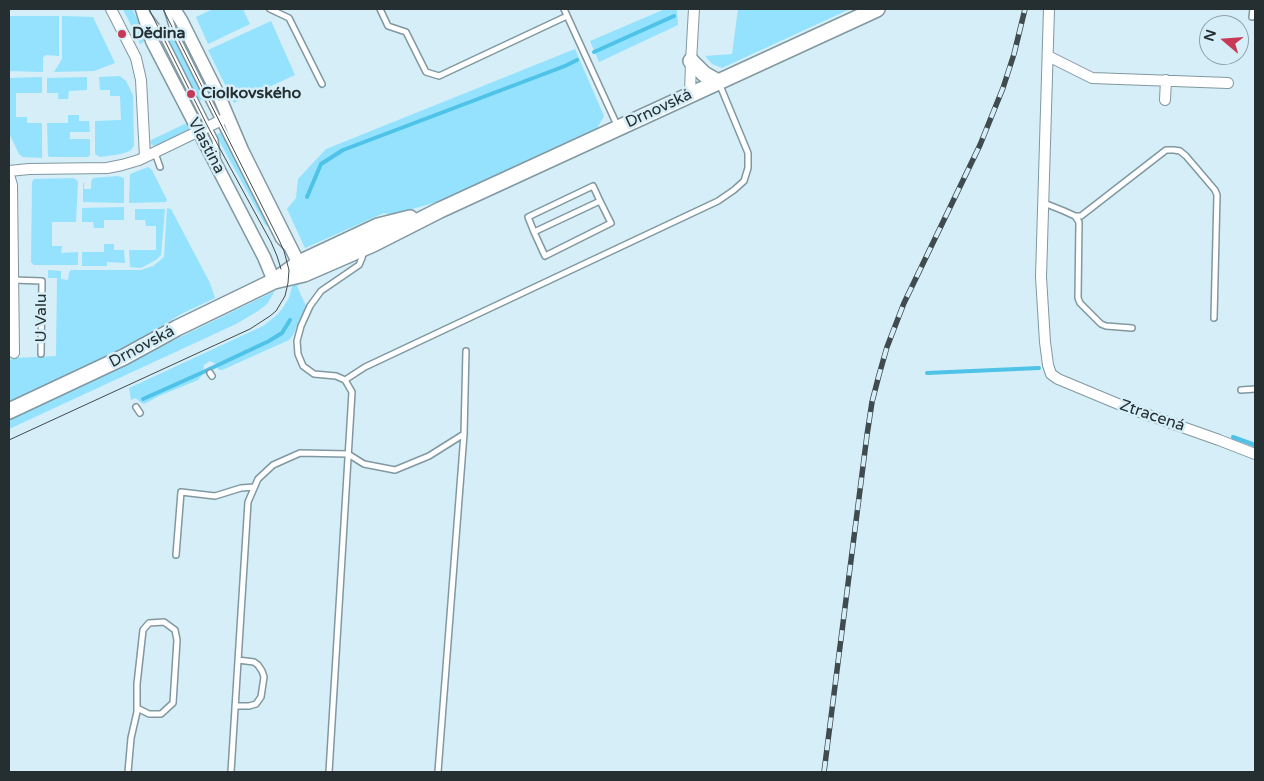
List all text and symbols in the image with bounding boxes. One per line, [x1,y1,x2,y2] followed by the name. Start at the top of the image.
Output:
[1199,15,1249,65] north arrow
[132,24,186,44] place label: Dědina
[116,28,128,40] marker: Dědina
[1200,28,1220,43] text: N
[201,84,301,104] place label: Ciolkovského
[623,85,695,133] street label: Drnovská
[185,88,197,100] marker: Ciolkovského
[183,115,229,177] street label: Vlastina
[32,293,52,343] street label: U Valu
[106,322,178,372] street label: Drnovská
[1117,396,1187,436] street label: Ztracená

